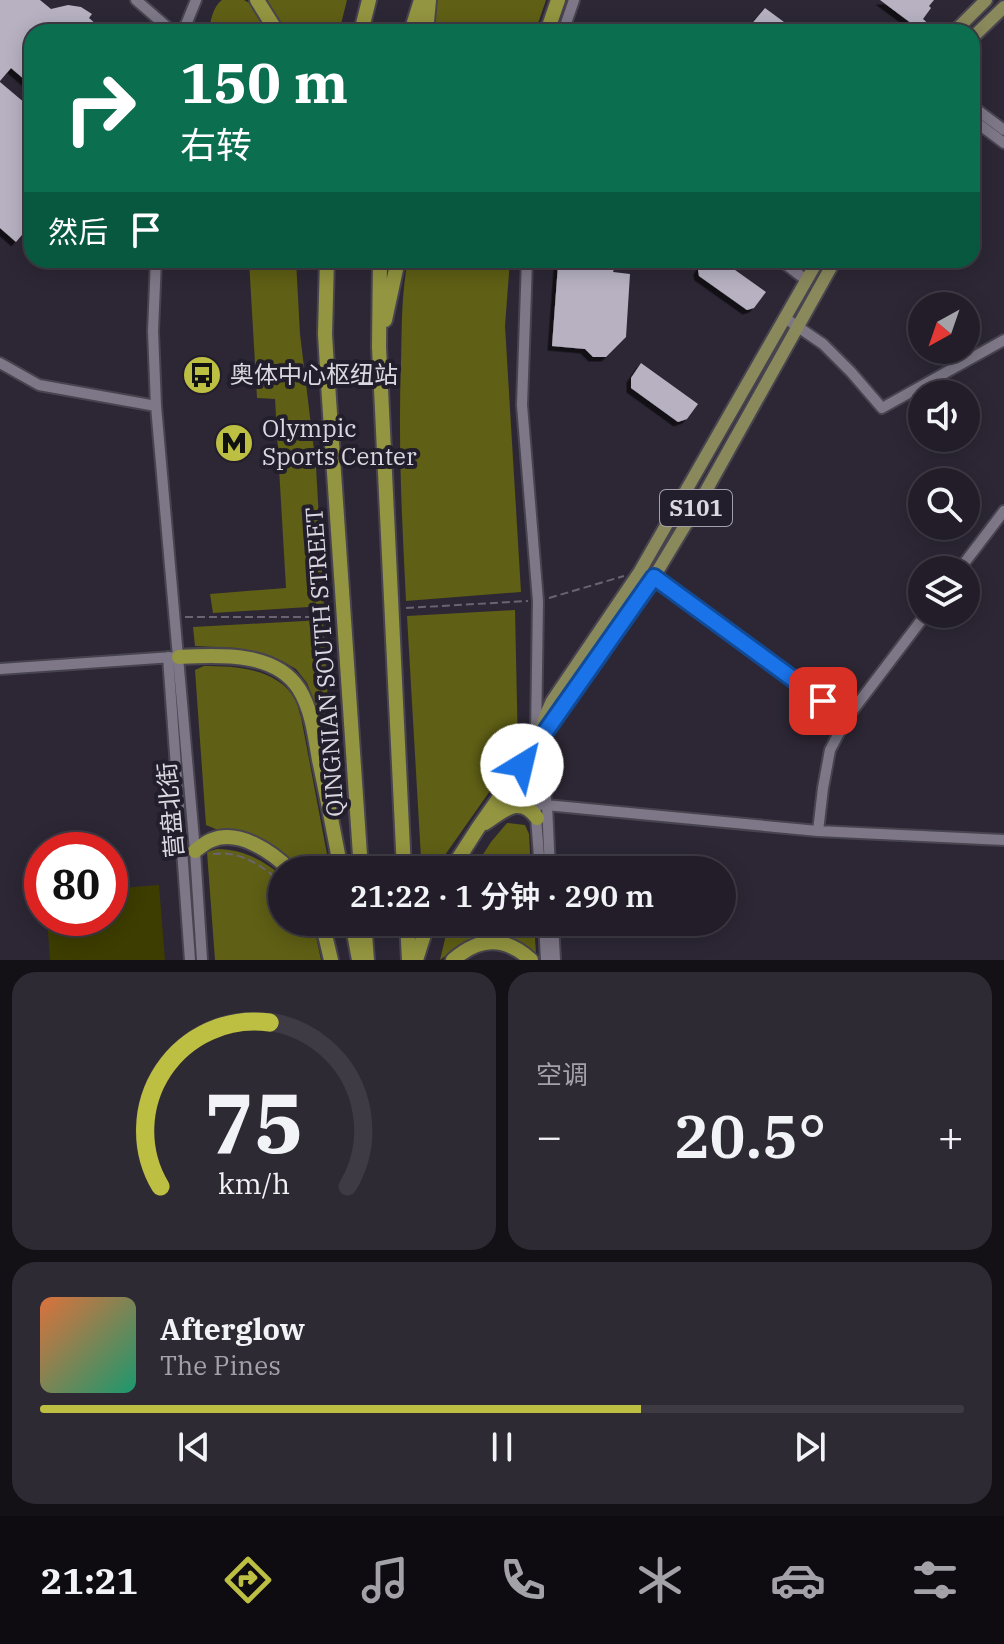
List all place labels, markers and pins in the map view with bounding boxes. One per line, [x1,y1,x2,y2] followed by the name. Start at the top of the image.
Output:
[181,354,223,396] bus stop icon: 奥体中心枢纽站
[230,358,398,390] place label: 奥体中心枢纽站
[262,412,417,472] place label: Olympic Sports Center
[213,422,255,464] metro station icon: Olympic Sports Center
[789,667,857,735] pin

